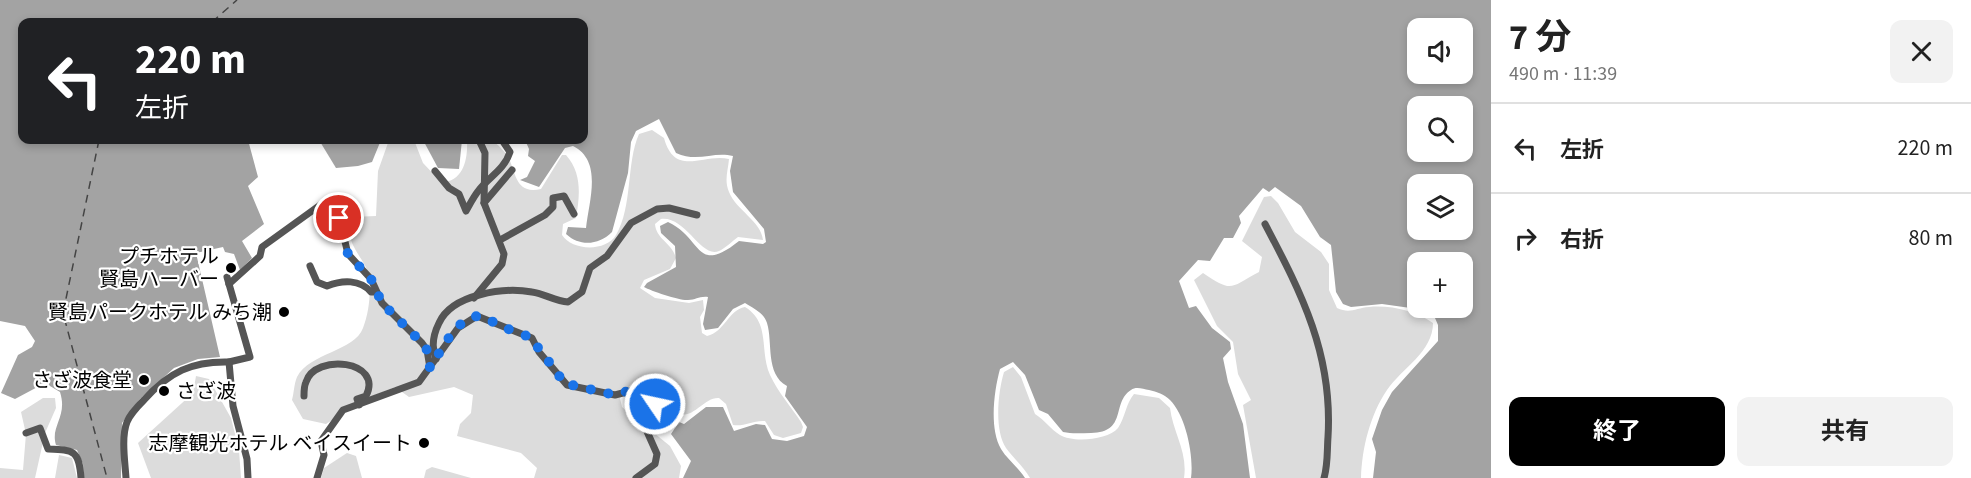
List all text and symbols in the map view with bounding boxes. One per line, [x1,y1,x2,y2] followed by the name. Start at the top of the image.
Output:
[1509,12,1571,63] text: 7 分
[1407,18,1473,318] map controls
[1407,18,1473,84] button: sound
[1890,20,1953,83] button: close
[135,30,246,90] text: 220 m
[36,42,114,120] icon: left
[1509,60,1617,88] text: 490 m · 11:39
[135,89,189,128] text: 左折
[1407,96,1473,162] button: search
[1509,132,1542,165] icon: left
[1898,132,1953,164] text: 220 m
[1560,134,1604,166] text: 左折
[1407,174,1473,240] button: layers
[313,192,364,243] pin
[322,201,355,234] icon: arrive
[1509,222,1542,255] icon: right
[1908,222,1953,254] text: 80 m
[1560,224,1604,256] text: 右折
[99,243,219,294] place label: プチホテル 賢島ハーバー
[1407,252,1473,318] button: +
[224,261,238,275] marker: プチホテル 賢島ハーバー
[48,299,272,327] place label: 賢島パークホテル みち潮
[277,305,291,319] marker: 賢島パークホテル みち潮
[32,367,132,395] place label: さざ波食堂
[623,372,687,436] position arrow
[137,373,151,387] marker: さざ波食堂
[176,378,236,406] place label: さざ波
[157,384,171,398] marker: さざ波
[1509,397,1725,466] button: 終了
[1737,397,1953,466] button: 共有
[149,430,412,458] place label: 志摩観光ホテル ベイスイート
[417,436,431,450] marker: 志摩観光ホテル ベイスイート

